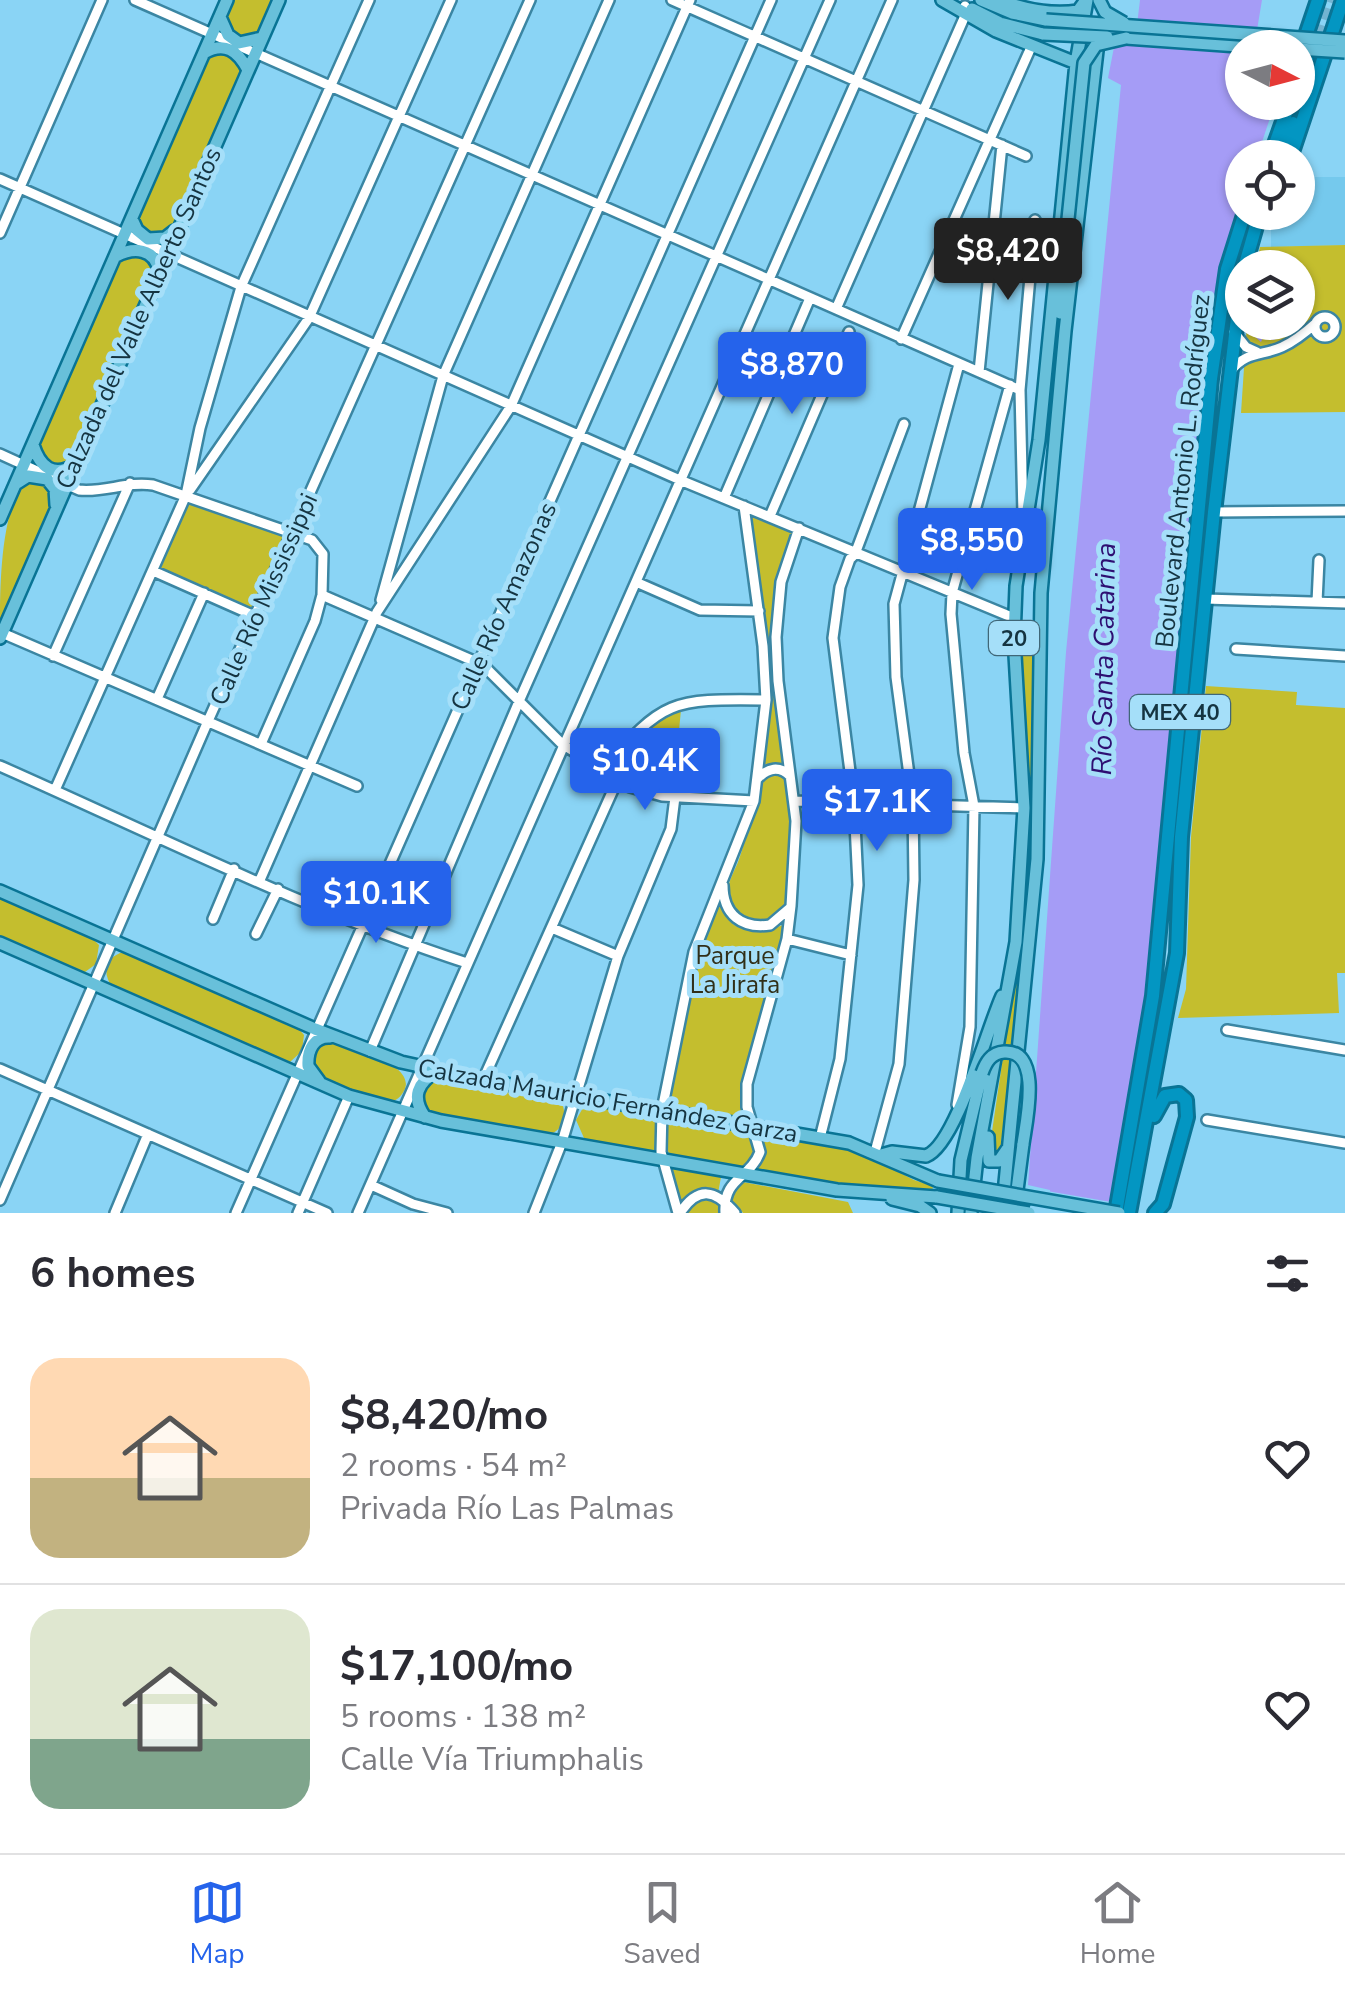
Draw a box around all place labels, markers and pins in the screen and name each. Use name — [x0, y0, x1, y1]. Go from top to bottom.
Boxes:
pin: $8,420 — [927, 218, 1089, 303]
pin: $8,870 — [711, 332, 873, 417]
pin: $8,550 — [891, 508, 1053, 593]
pin: $10.4K — [564, 728, 726, 813]
pin: $17.1K — [796, 769, 958, 854]
pin: $10.1K — [295, 861, 457, 946]

